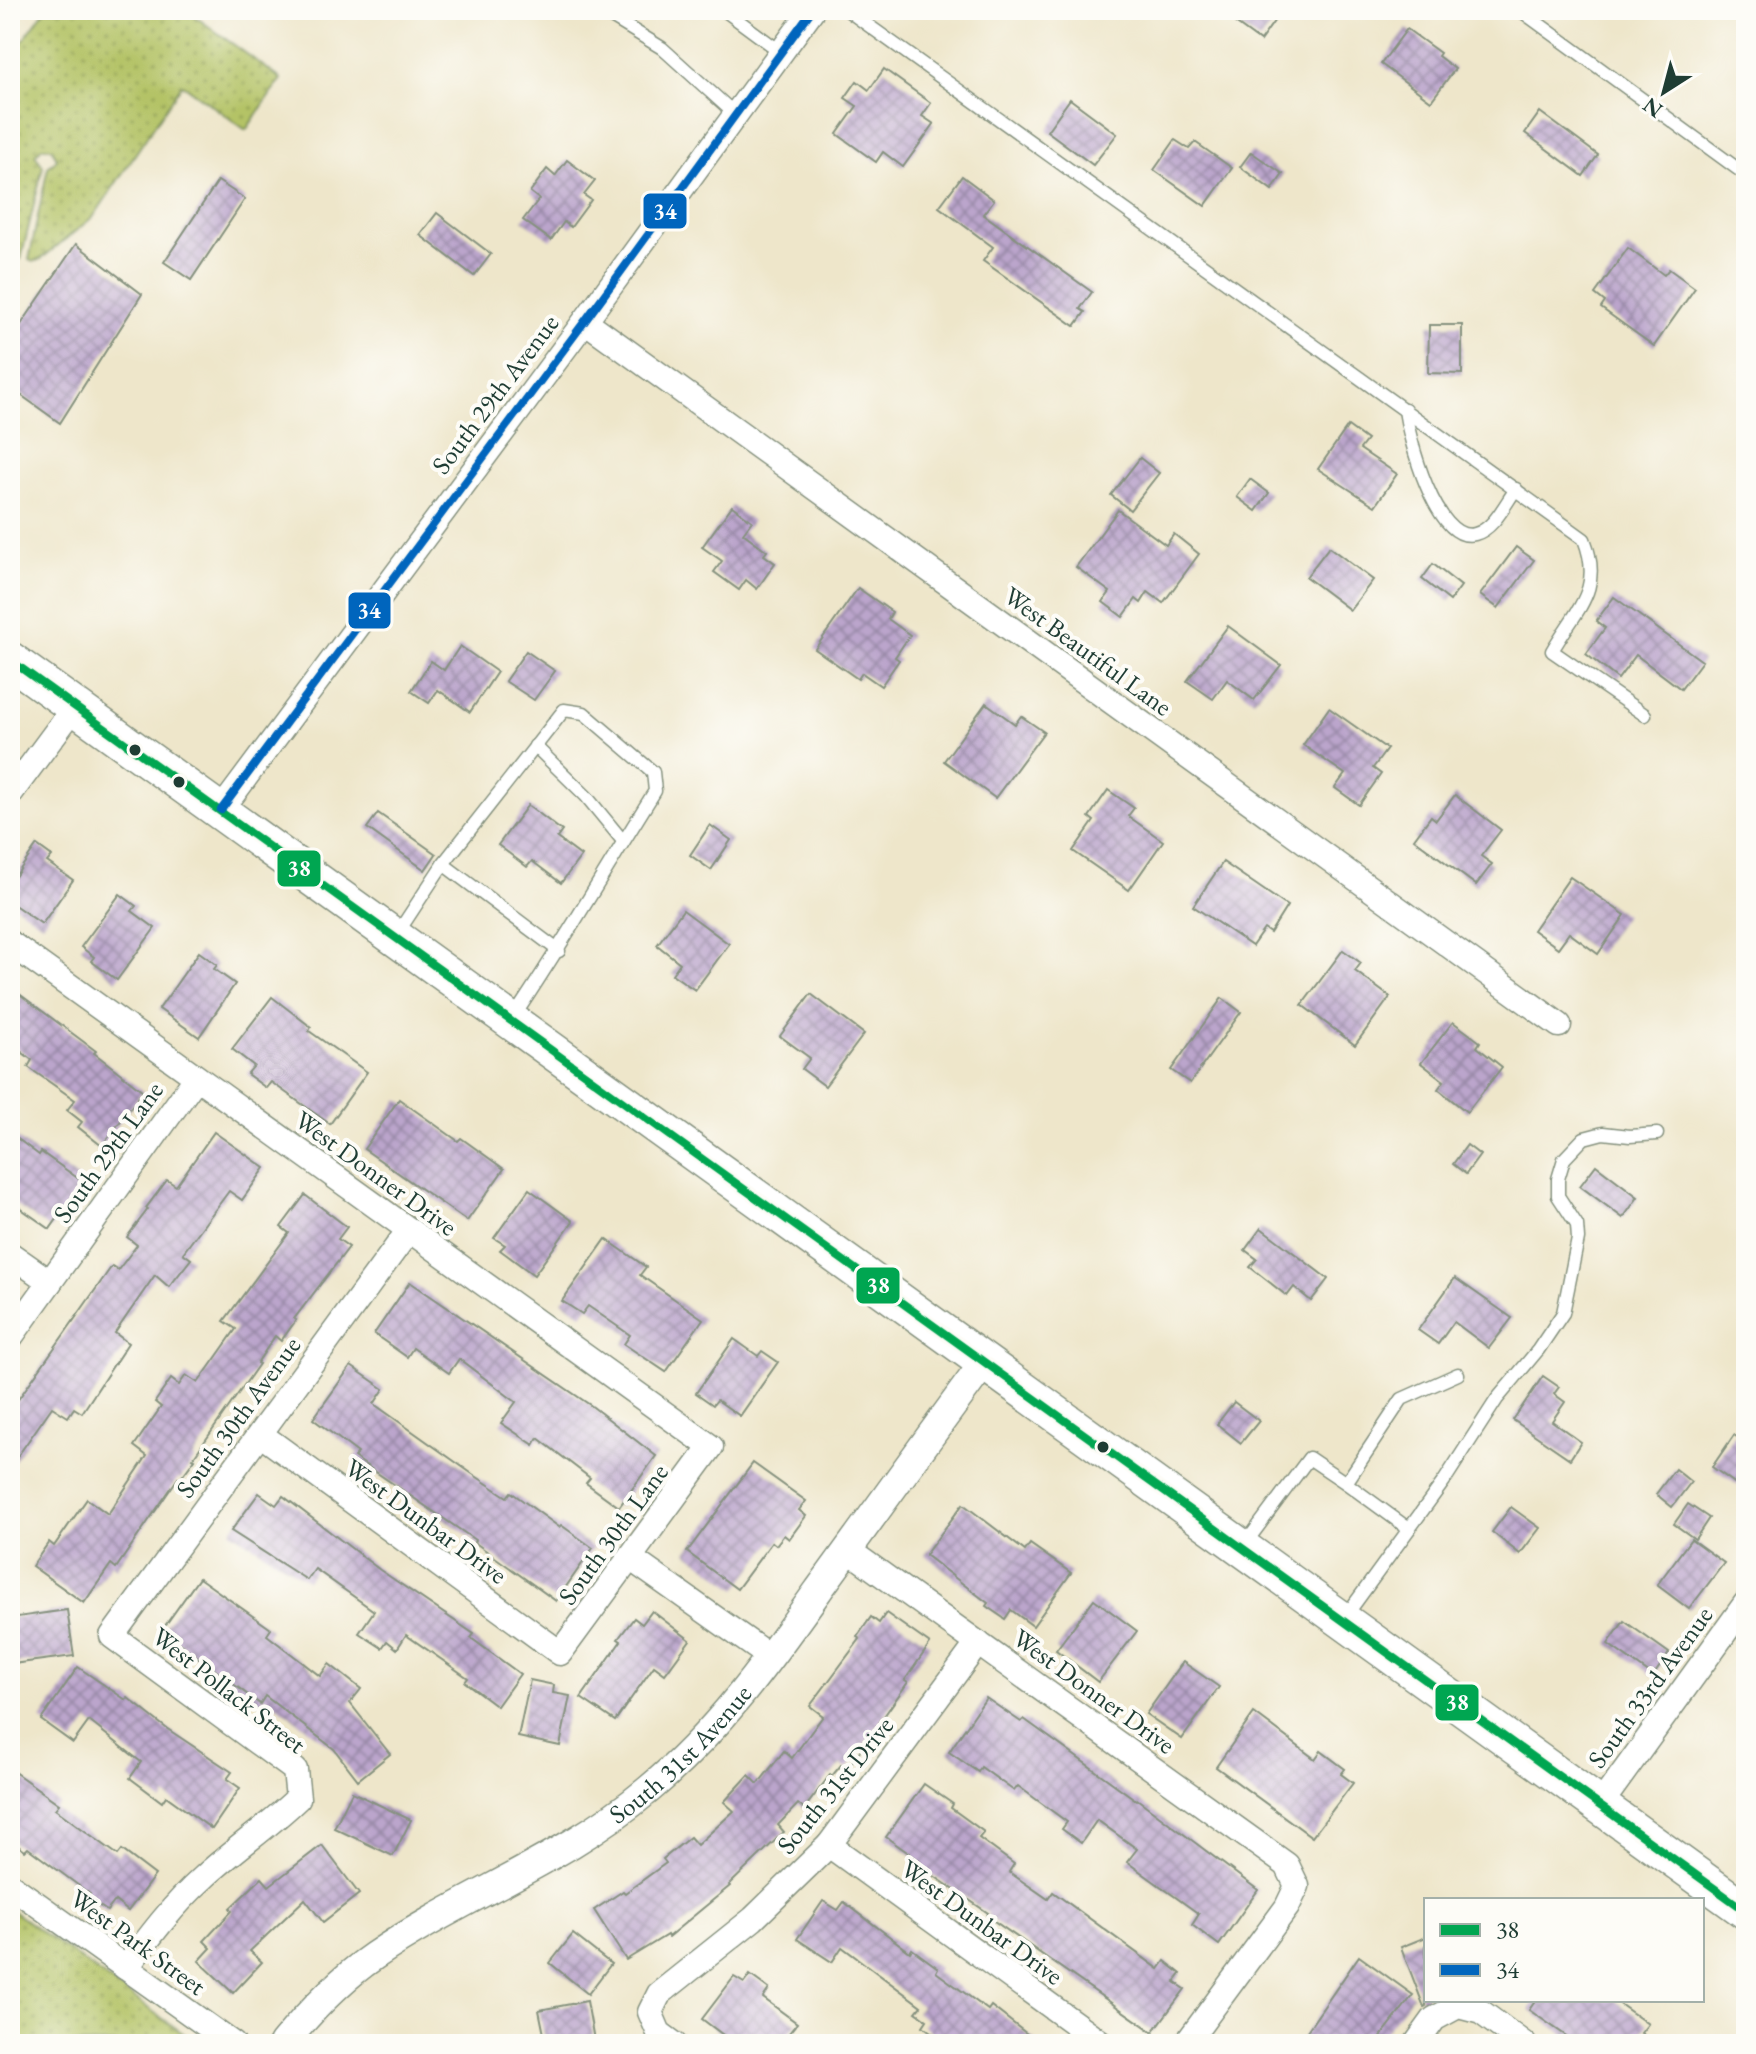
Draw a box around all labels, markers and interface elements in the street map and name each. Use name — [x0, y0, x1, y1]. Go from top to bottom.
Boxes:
north arrow — [1624, 52, 1704, 132]
text: N — [1637, 91, 1668, 125]
line badge: 34 — [642, 192, 688, 230]
text: 34 — [653, 197, 677, 226]
street label: South 29th Avenue — [424, 307, 566, 481]
street label: West Beautiful Lane — [997, 578, 1179, 724]
line badge: 34 — [347, 591, 392, 630]
text: 34 — [357, 596, 381, 625]
unlabelled marker — [127, 742, 143, 758]
unlabelled marker — [171, 774, 187, 790]
line badge: 38 — [276, 849, 322, 888]
text: 38 — [287, 854, 311, 883]
street label: South 29th Lane — [45, 1075, 171, 1229]
street label: West Donner Drive — [288, 1103, 464, 1243]
line badge: 38 — [855, 1266, 901, 1305]
text: 38 — [866, 1271, 890, 1300]
street label: South 30th Avenue — [168, 1329, 308, 1505]
unlabelled marker — [1095, 1439, 1111, 1455]
street label: West Dunbar Drive — [338, 1451, 514, 1591]
street label: South 30th Lane — [550, 1457, 676, 1611]
street label: South 33rd Avenue — [1580, 1599, 1720, 1775]
street label: West Pollack Street — [145, 1619, 313, 1761]
street label: West Donner Drive — [1006, 1621, 1182, 1761]
street label: South 31st Avenue — [602, 1677, 759, 1831]
line badge: 38 — [1434, 1683, 1480, 1722]
text: 38 — [1445, 1688, 1469, 1717]
street label: South 31st Drive — [769, 1709, 901, 1861]
street label: West Dunbar Drive — [894, 1852, 1070, 1992]
street label: West Park Street — [63, 1881, 213, 2003]
legend — [1424, 1898, 1704, 2002]
text: 38 — [1496, 1914, 1519, 1945]
text: 34 — [1496, 1954, 1520, 1985]

